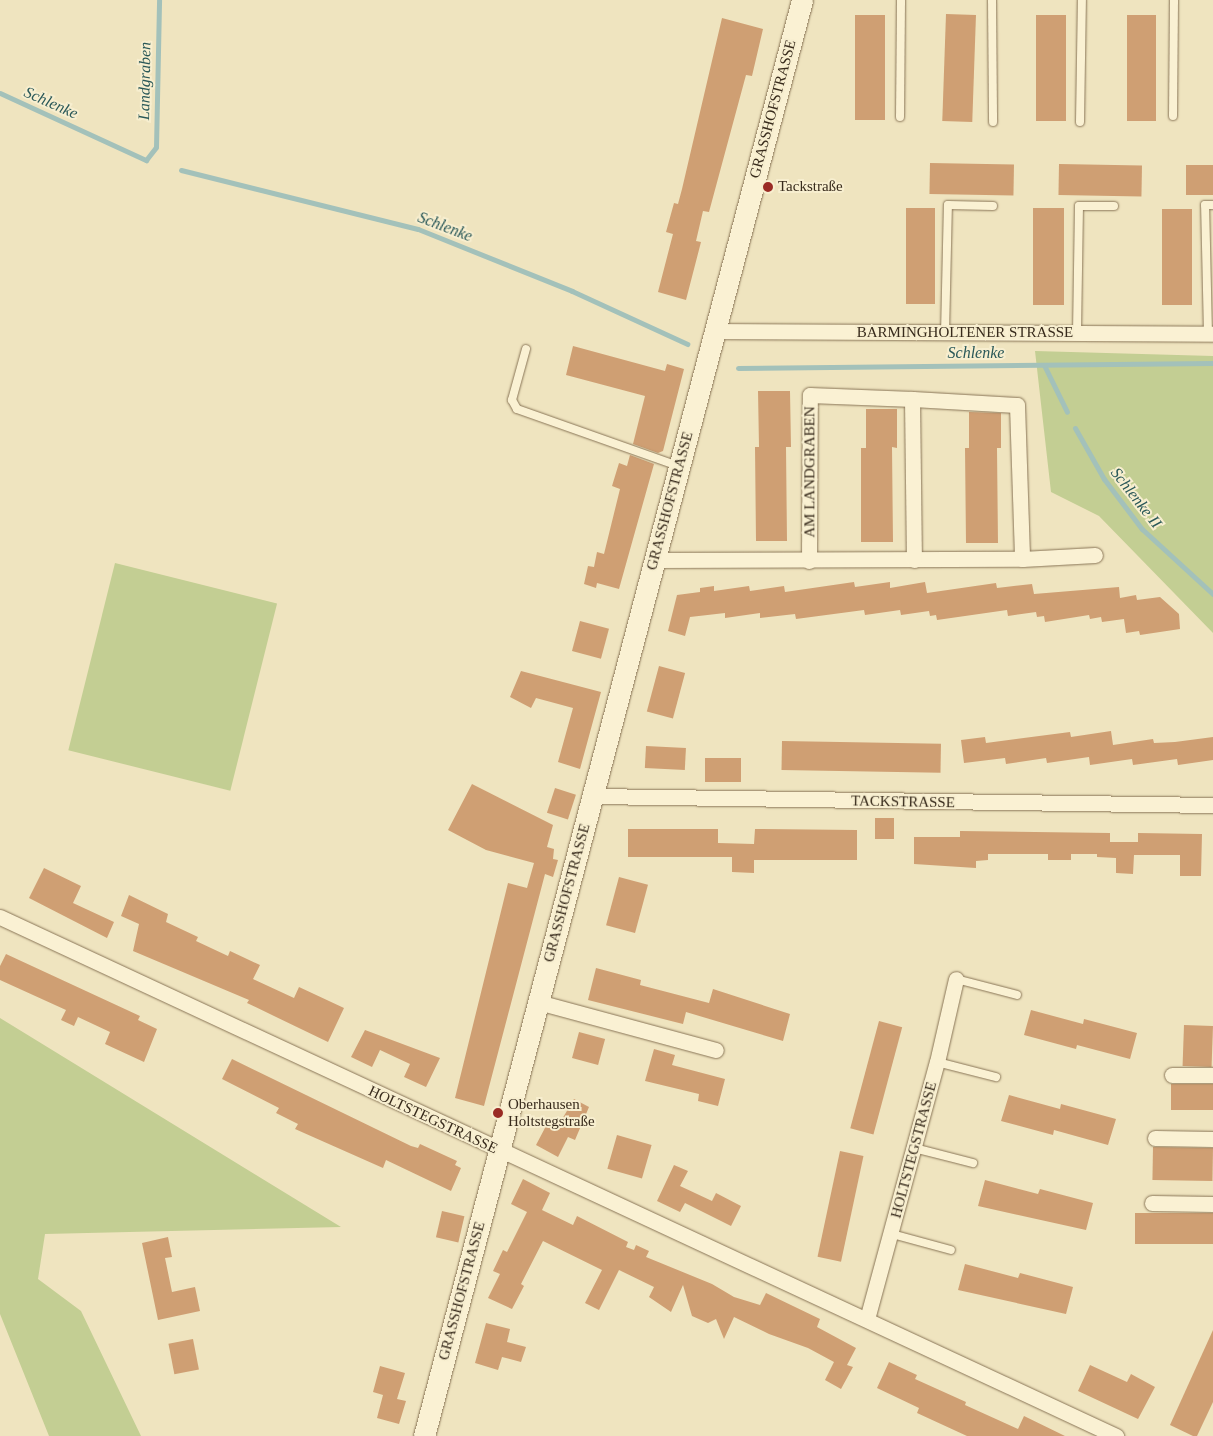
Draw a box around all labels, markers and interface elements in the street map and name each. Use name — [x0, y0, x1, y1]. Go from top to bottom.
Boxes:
street label: GRASSHOFSTRASSE — [746, 38, 800, 180]
water label: Landgraben — [135, 42, 155, 120]
water label: Schlenke — [21, 83, 81, 123]
place label: Tackstraße — [778, 178, 843, 196]
marker: Tackstraße — [762, 181, 774, 193]
water label: Schlenke — [415, 208, 475, 246]
street label: BARMINGHOLTENER STRASSE — [857, 324, 1073, 342]
water label: Schlenke — [948, 343, 1004, 363]
street label: AM LANDGRABEN — [801, 406, 819, 538]
street label: GRASSHOFSTRASSE — [643, 430, 697, 572]
water label: Schlenke II — [1106, 464, 1166, 532]
street label: TACKSTRASSE — [851, 792, 955, 812]
street label: GRASSHOFSTRASSE — [540, 822, 594, 964]
street label: HOLTSTEGSTRASSE — [887, 1080, 941, 1220]
street label: HOLTSTEGSTRASSE — [366, 1082, 500, 1158]
place label: Oberhausen Holtstegstraße — [508, 1095, 595, 1130]
marker: Oberhausen Holtstegstraße — [492, 1107, 504, 1119]
street label: GRASSHOFSTRASSE — [435, 1220, 489, 1362]

